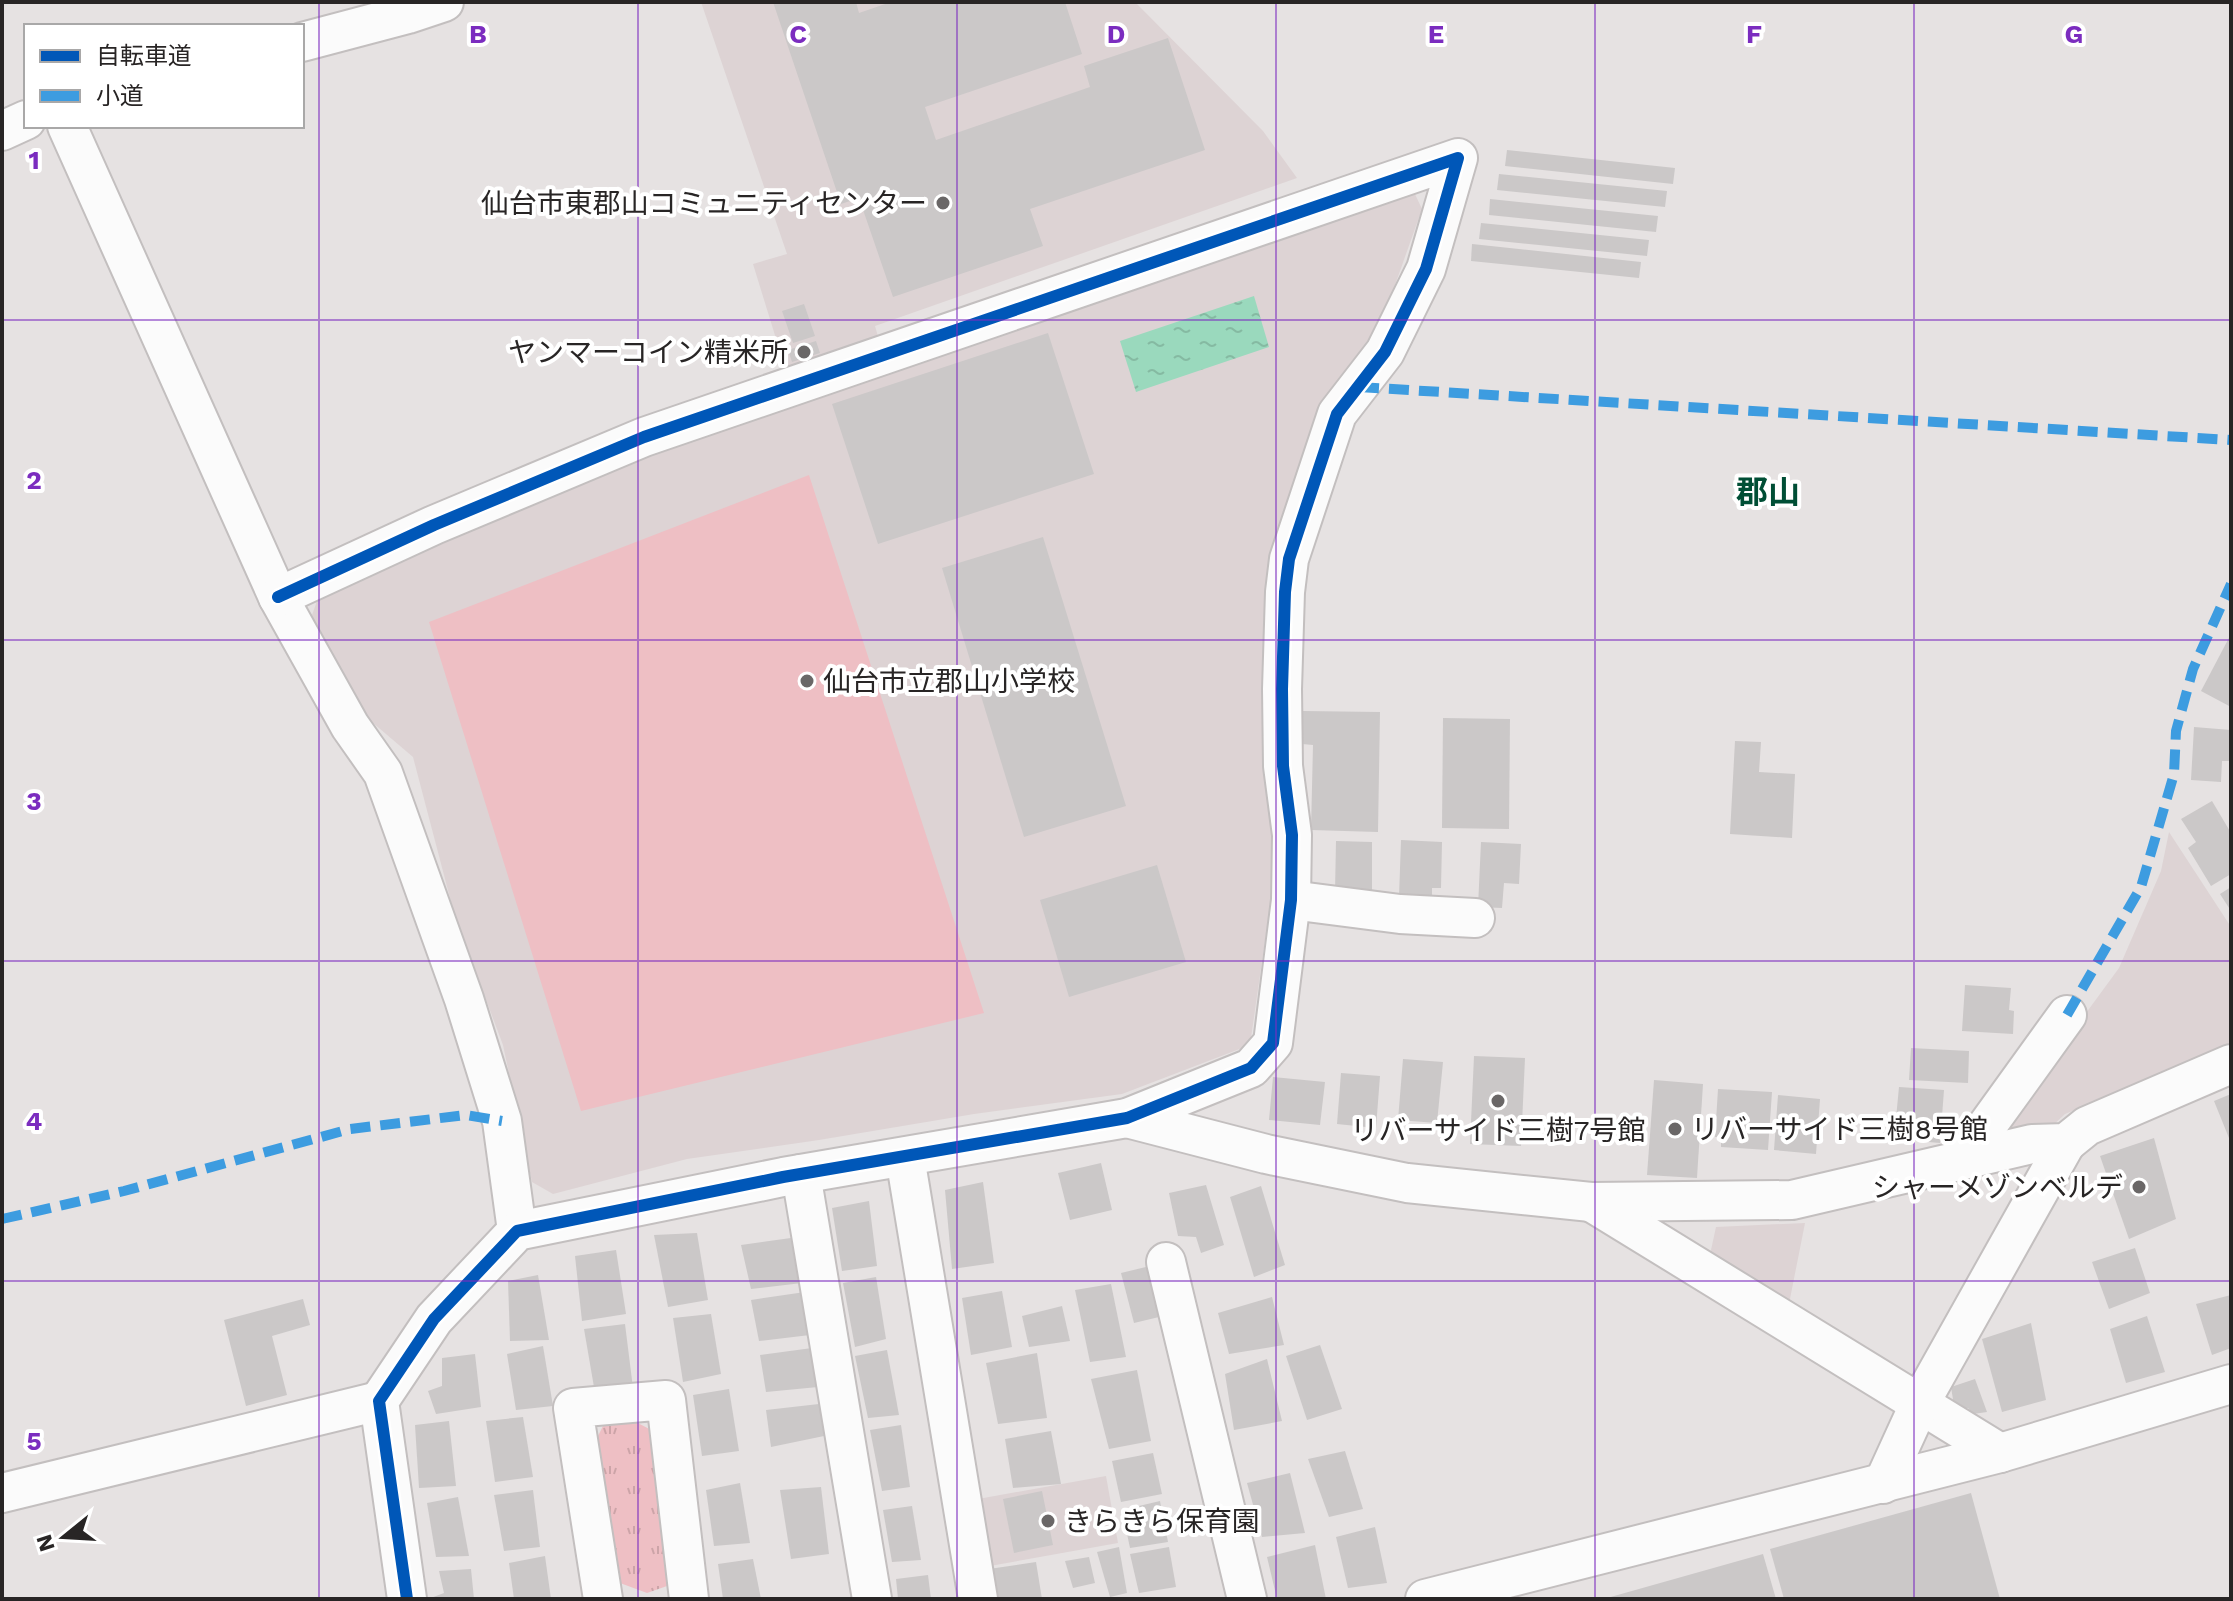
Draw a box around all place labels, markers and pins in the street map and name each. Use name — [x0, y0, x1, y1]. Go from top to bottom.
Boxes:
place label: 仙台市東郡山コミュニティセンター — [481, 187, 927, 220]
marker: 仙台市東郡山コミュニティセンター — [934, 194, 952, 212]
place label: ヤンマーコイン精米所 — [508, 336, 788, 369]
marker: ヤンマーコイン精米所 — [795, 343, 813, 361]
place label: 仙台市立郡山小学校 — [823, 665, 1075, 698]
marker: 仙台市立郡山小学校 — [798, 672, 816, 690]
marker: リバーサイド三樹7号館 — [1489, 1092, 1507, 1110]
place label: リバーサイド三樹8号館 — [1691, 1113, 1988, 1146]
place label: リバーサイド三樹7号館 — [1350, 1114, 1646, 1147]
marker: リバーサイド三樹8号館 — [1666, 1120, 1684, 1138]
place label: シャーメゾンベルデ — [1872, 1171, 2123, 1204]
marker: シャーメゾンベルデ — [2130, 1178, 2148, 1196]
place label: きらきら保育園 — [1064, 1505, 1260, 1538]
marker: きらきら保育園 — [1039, 1512, 1057, 1530]

